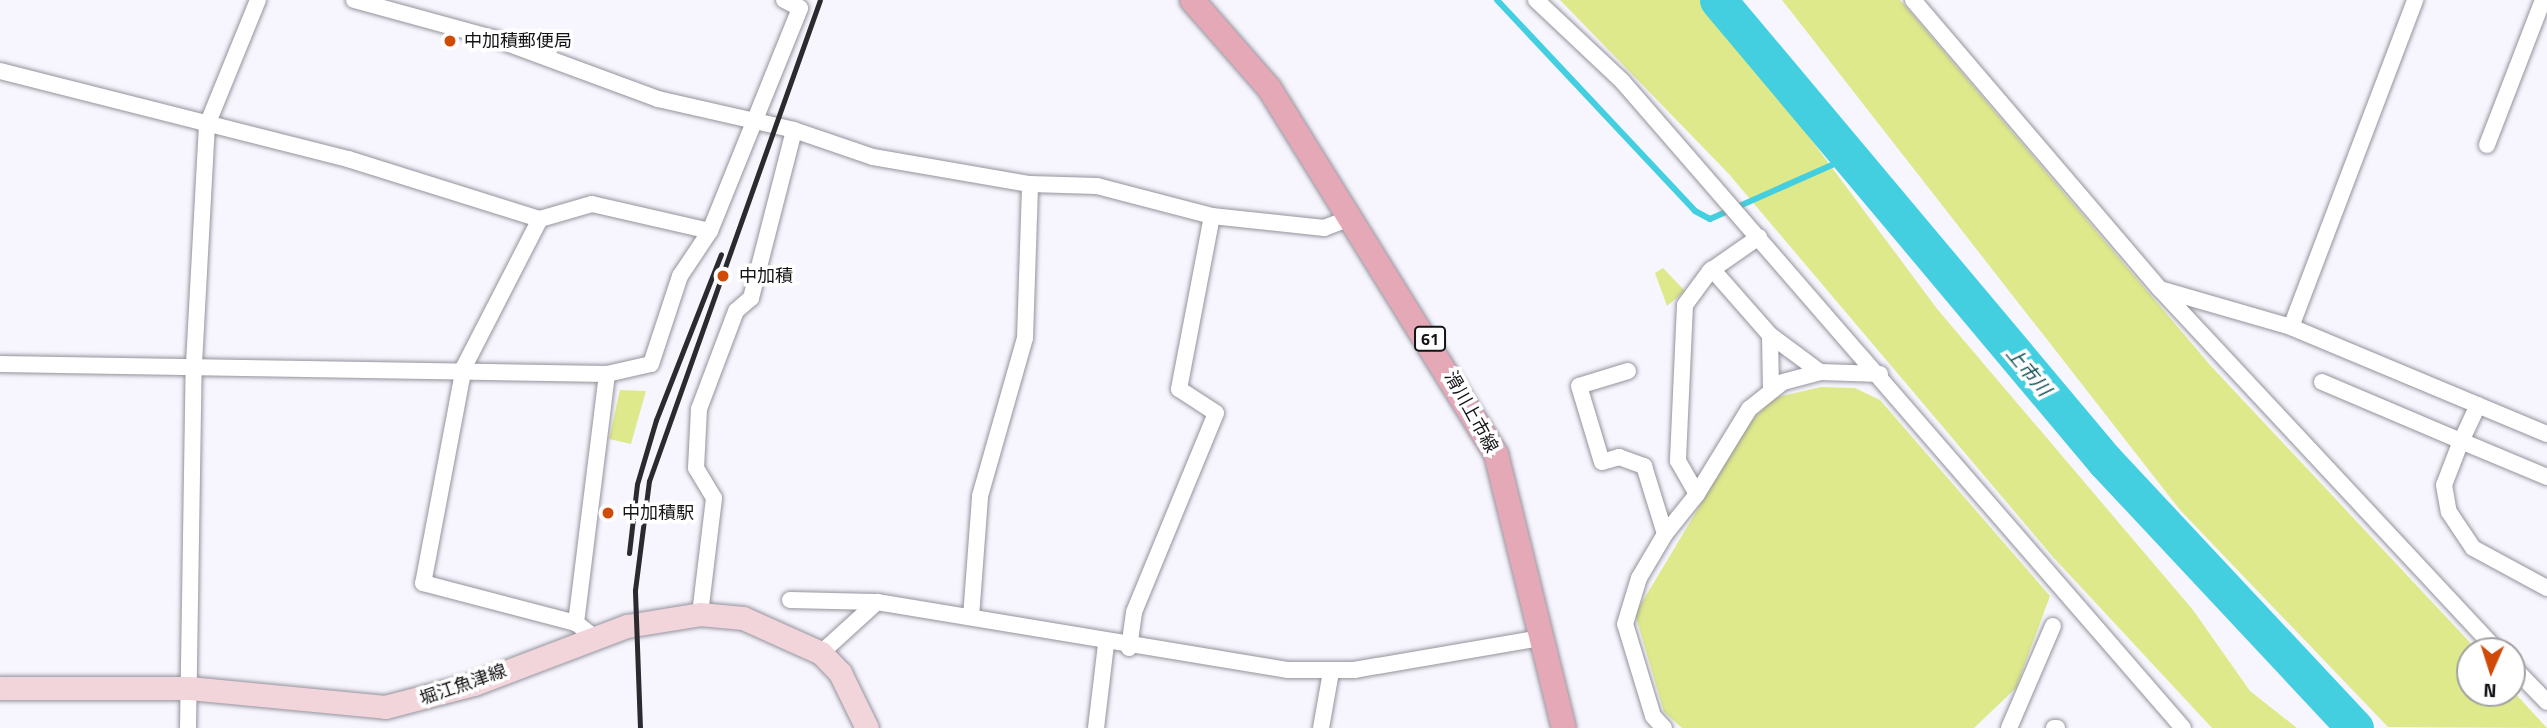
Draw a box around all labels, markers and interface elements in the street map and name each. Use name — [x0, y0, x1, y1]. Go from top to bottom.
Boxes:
place label: 中加積郵便局 — [464, 30, 572, 52]
marker: 中加積郵便局 — [442, 33, 458, 49]
place label: 中加積 — [739, 265, 793, 287]
marker: 中加積 — [713, 266, 733, 286]
road number: 61 — [1412, 326, 1448, 352]
water label: 上市川 — [2002, 342, 2056, 400]
street label: 滑川上市線 — [1440, 367, 1502, 457]
place label: 中加積駅 — [622, 502, 694, 524]
marker: 中加積駅 — [600, 505, 616, 521]
north arrow — [2456, 637, 2526, 707]
street label: 堀江魚津線 — [417, 660, 509, 710]
text: N — [2483, 677, 2497, 706]

